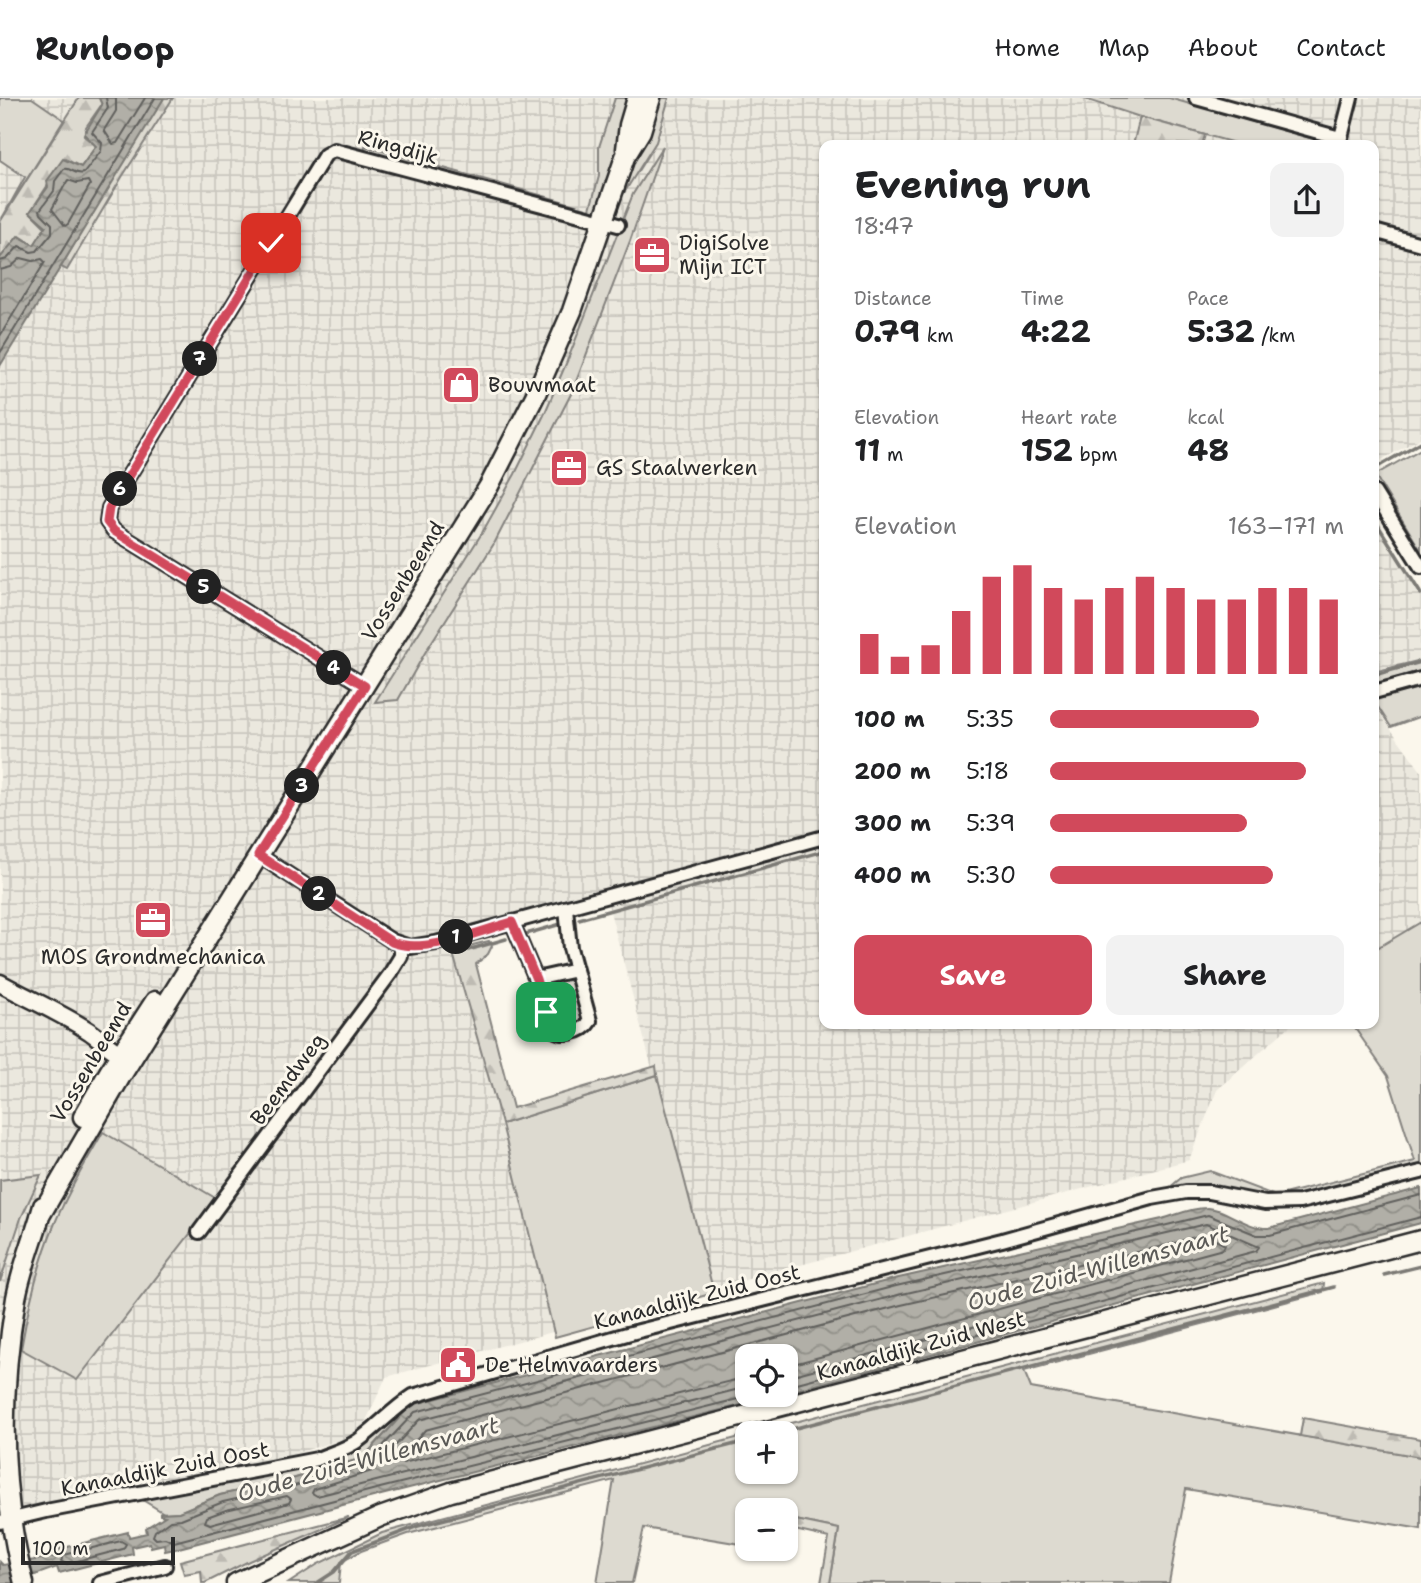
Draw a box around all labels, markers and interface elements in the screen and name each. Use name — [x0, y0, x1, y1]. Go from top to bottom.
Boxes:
text: Runloop — [35, 26, 174, 71]
text: Home — [994, 32, 1060, 64]
text: Map — [1098, 32, 1150, 64]
text: About — [1188, 32, 1258, 64]
text: Contact — [1296, 32, 1386, 64]
street label: Ringdijk — [355, 123, 441, 171]
text: Evening run — [854, 159, 1091, 210]
button: share — [1270, 163, 1344, 237]
text: 18:47 — [854, 211, 914, 241]
pin — [241, 213, 301, 273]
icon: check — [252, 224, 290, 262]
place label: DigiSolve Mijn ICT — [679, 229, 770, 281]
office icon: DigiSolve Mijn ICT — [631, 234, 673, 276]
text: Distance — [854, 286, 932, 311]
text: Time — [1021, 286, 1064, 311]
text: Pace — [1187, 286, 1229, 311]
text: 0.79 — [854, 311, 920, 352]
text: 4:22 — [1021, 311, 1091, 352]
text: 5:32 — [1187, 311, 1255, 352]
text: km — [920, 323, 954, 348]
text: /km — [1255, 323, 1295, 348]
pin: 7 — [182, 342, 218, 376]
text: 7 — [193, 346, 206, 371]
shop icon: Bouwmaat — [440, 364, 482, 406]
place label: Bouwmaat — [488, 371, 596, 399]
text: Elevation — [854, 405, 939, 430]
text: Heart rate — [1021, 405, 1117, 430]
text: kcal — [1187, 405, 1224, 430]
text: 11 — [854, 430, 881, 471]
text: 152 — [1021, 430, 1073, 471]
text: 48 — [1187, 430, 1229, 471]
text: m — [881, 442, 903, 467]
text: bpm — [1073, 442, 1118, 467]
office icon: GS Staalwerken — [548, 447, 590, 489]
place label: GS Staalwerken — [596, 454, 757, 482]
pin: 6 — [102, 472, 138, 506]
text: 6 — [113, 476, 126, 501]
text: Elevation — [854, 511, 957, 541]
text: 163–171 m — [1228, 511, 1344, 541]
street label: Vossenbeemd — [355, 516, 451, 646]
pin: 5 — [186, 570, 222, 604]
text: 5 — [198, 574, 209, 599]
pin: 4 — [316, 650, 352, 686]
text: 4 — [327, 655, 340, 680]
text: 100 m — [854, 704, 925, 734]
text: 5:35 — [966, 704, 1014, 734]
text: 200 m — [854, 756, 931, 786]
text: 5:18 — [966, 756, 1009, 786]
pin: 3 — [284, 768, 320, 804]
text: 3 — [295, 773, 308, 798]
text: 300 m — [854, 808, 931, 838]
text: 5:39 — [966, 808, 1015, 838]
text: 400 m — [854, 860, 931, 890]
text: 5:30 — [966, 860, 1016, 890]
pin: 2 — [302, 876, 336, 912]
text: 2 — [312, 881, 325, 906]
office icon: MOS Grondmechanica — [132, 899, 174, 941]
pin: 1 — [438, 920, 474, 954]
text: 1 — [451, 924, 460, 949]
button: Save — [854, 935, 1092, 1015]
button: Share — [1106, 935, 1344, 1015]
place label: MOS Grondmechanica — [41, 943, 265, 971]
pin — [516, 982, 576, 1042]
icon: arrive — [527, 993, 565, 1031]
street label: Vossenbeemd — [44, 996, 138, 1128]
street label: Beemdweg — [244, 1027, 332, 1131]
water label: Oude Zuid-Willemsvaart — [964, 1219, 1232, 1317]
street label: Kanaaldijk Zuid Oost — [591, 1258, 803, 1336]
street label: Kanaaldijk Zuid West — [814, 1305, 1028, 1387]
public building icon: De Helmvaarders — [437, 1344, 479, 1386]
map controls — [735, 1344, 798, 1561]
button: locate — [735, 1344, 798, 1407]
place label: De Helmvaarders — [485, 1351, 658, 1379]
water label: Oude Zuid-Willemsvaart — [234, 1410, 502, 1508]
button: + — [735, 1421, 798, 1484]
street label: Kanaaldijk Zuid Oost — [59, 1435, 271, 1503]
button: − — [735, 1498, 798, 1561]
scale bar — [21, 1534, 175, 1566]
text: 100 m — [32, 1536, 89, 1561]

